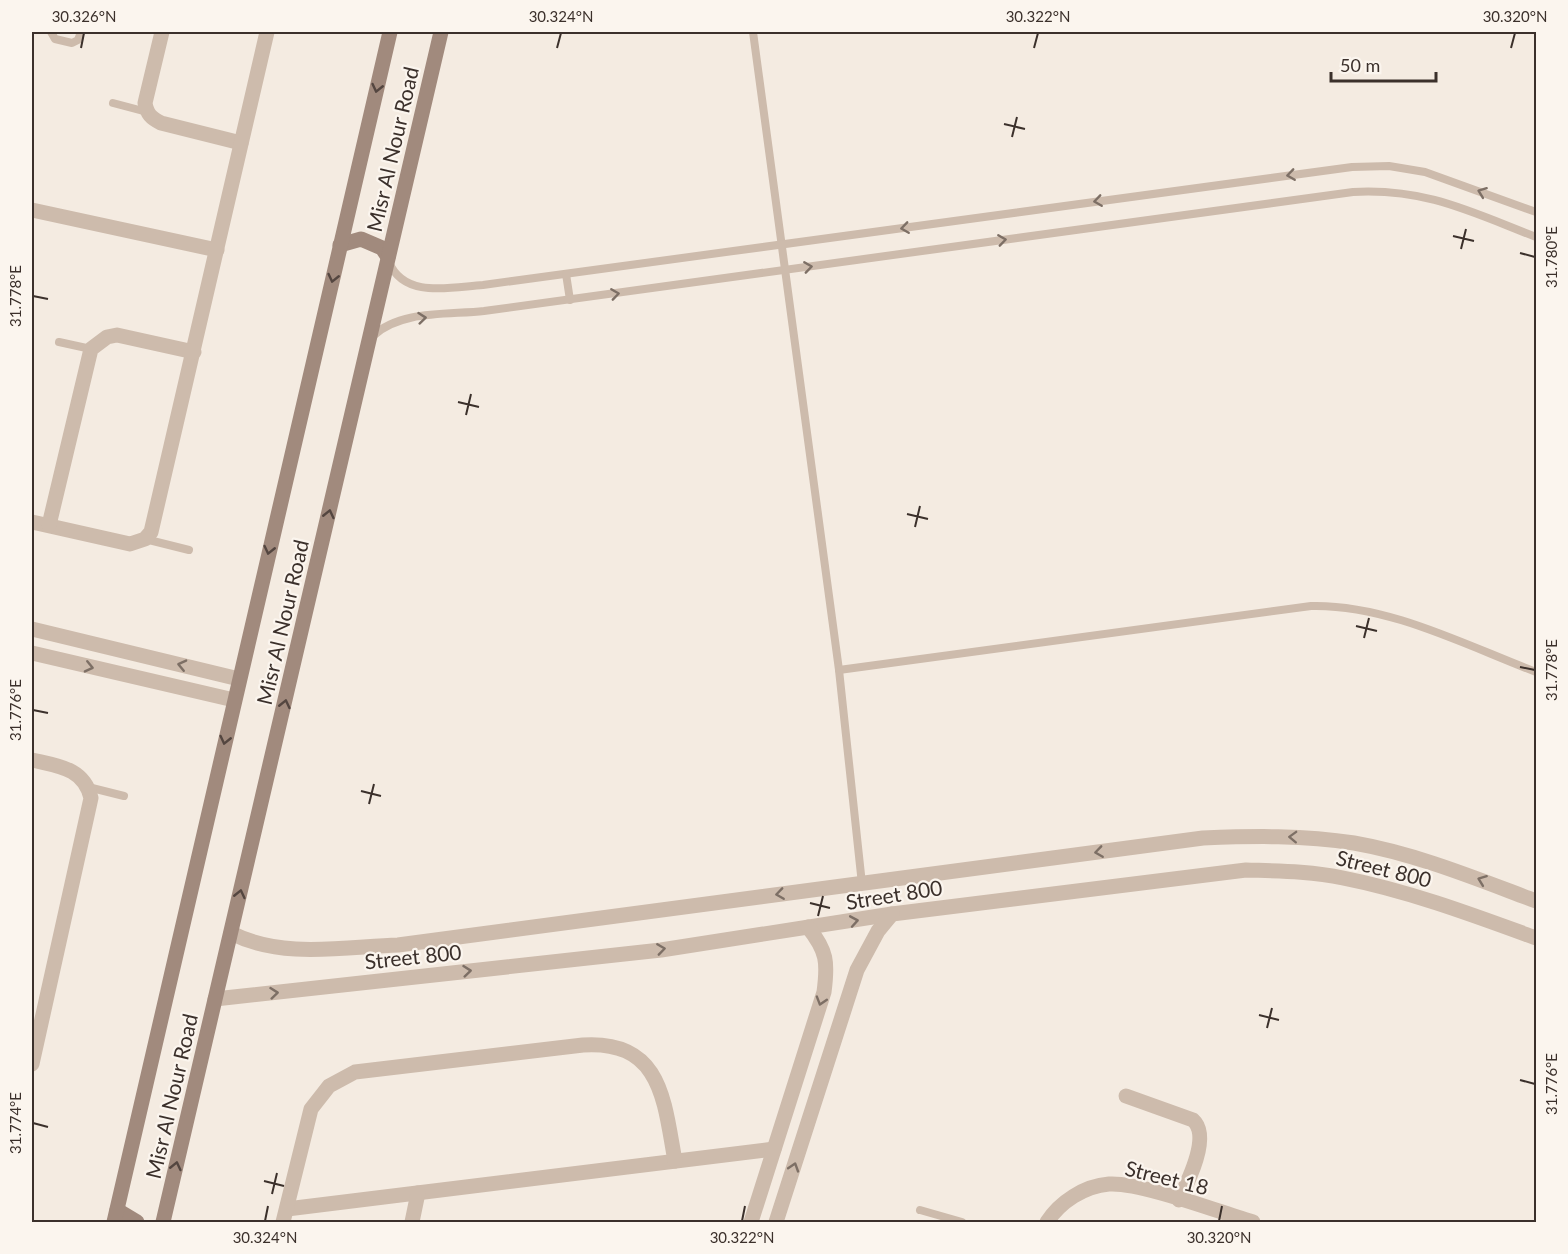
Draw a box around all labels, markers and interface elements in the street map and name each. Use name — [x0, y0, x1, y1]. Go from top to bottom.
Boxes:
text: 30.326°N — [52, 7, 116, 25]
text: 30.324°N — [529, 7, 593, 25]
text: 30.322°N — [1006, 7, 1070, 25]
text: 30.320°N — [1483, 7, 1547, 25]
scale bar — [1331, 45, 1436, 83]
text: 50 m — [1340, 54, 1380, 76]
street label: Misr Al Nour Road — [361, 64, 423, 234]
one-way arrow — [371, 83, 384, 93]
one-way arrow — [1286, 168, 1296, 181]
one-way arrow — [1477, 186, 1488, 199]
one-way arrow — [1093, 195, 1102, 207]
one-way arrow — [900, 221, 909, 233]
text: 31.780°E — [1542, 226, 1560, 288]
one-way arrow — [997, 235, 1006, 247]
one-way arrow — [804, 261, 813, 274]
text: 31.778°E — [6, 265, 24, 327]
one-way arrow — [327, 273, 340, 283]
one-way arrow — [611, 288, 620, 300]
one-way arrow — [417, 312, 426, 325]
one-way arrow — [321, 509, 334, 519]
street label: Misr Al Nour Road — [251, 537, 313, 707]
one-way arrow — [263, 545, 276, 555]
text: 31.778°E — [1542, 639, 1560, 701]
one-way arrow — [83, 659, 93, 672]
one-way arrow — [177, 660, 187, 673]
text: 31.776°E — [6, 679, 24, 741]
one-way arrow — [277, 699, 290, 709]
one-way arrow — [219, 735, 232, 745]
one-way arrow — [1288, 831, 1297, 843]
street label: Street 800 — [1334, 844, 1434, 892]
one-way arrow — [1094, 846, 1103, 858]
street label: Street 800 — [844, 874, 944, 914]
one-way arrow — [1477, 875, 1488, 888]
one-way arrow — [776, 888, 785, 900]
one-way arrow — [233, 889, 246, 899]
one-way arrow — [849, 915, 859, 928]
street label: Street 800 — [363, 938, 463, 974]
one-way arrow — [657, 944, 666, 956]
one-way arrow — [463, 965, 472, 978]
one-way arrow — [269, 987, 278, 1000]
one-way arrow — [816, 995, 828, 1006]
street label: Misr Al Nour Road — [140, 1011, 202, 1181]
text: 31.776°E — [1542, 1053, 1560, 1115]
text: 31.774°E — [6, 1092, 24, 1154]
street label: Street 18 — [1123, 1155, 1211, 1199]
one-way arrow — [169, 1161, 182, 1171]
one-way arrow — [786, 1162, 799, 1173]
text: 30.324°N — [233, 1228, 297, 1246]
text: 30.322°N — [710, 1228, 774, 1246]
text: 30.320°N — [1187, 1228, 1251, 1246]

